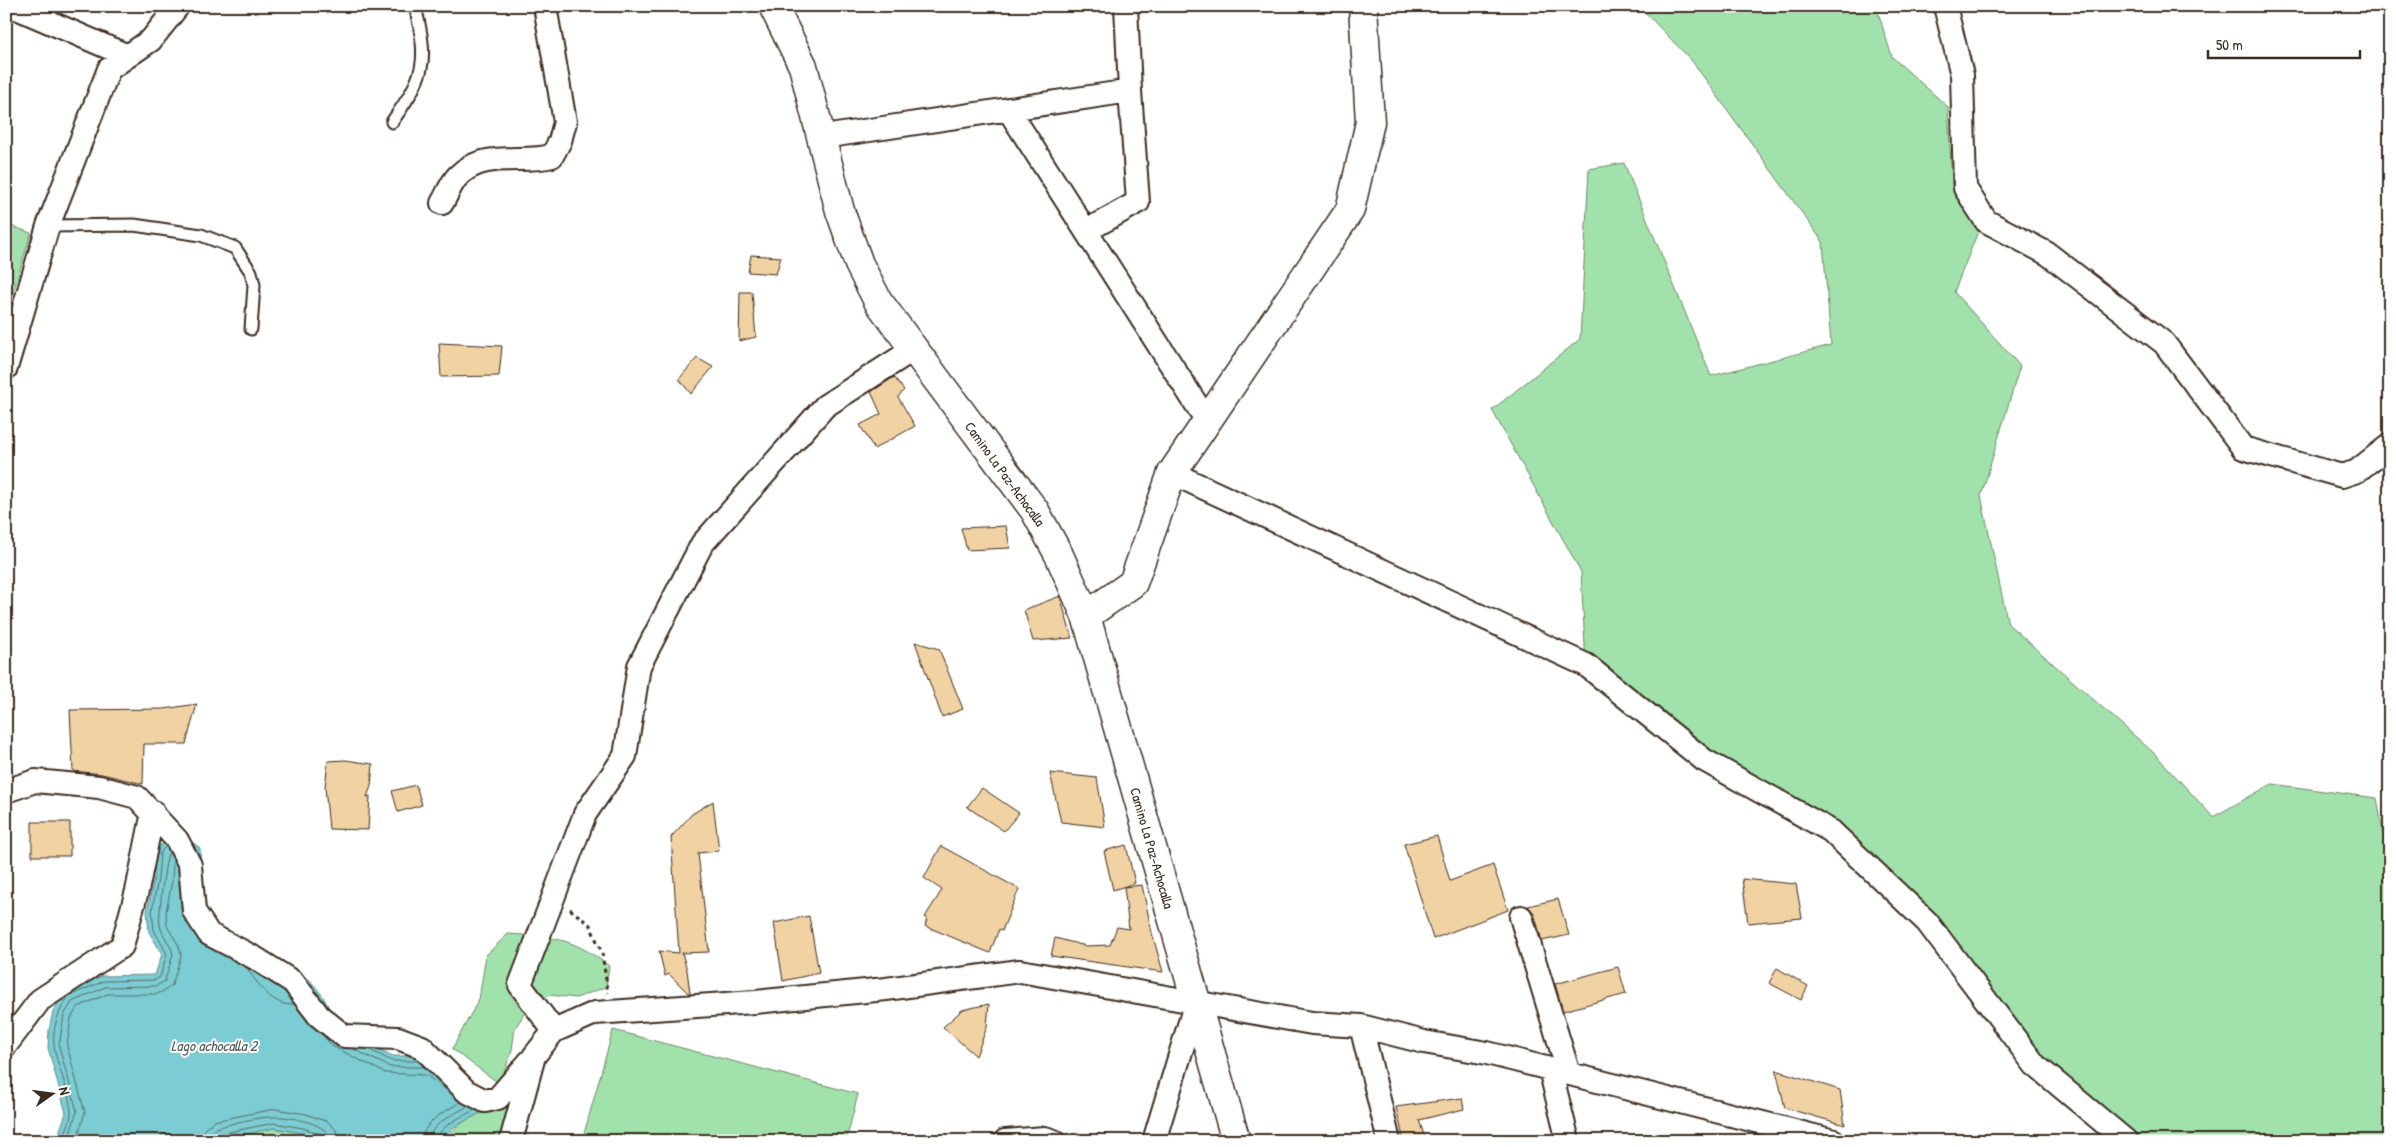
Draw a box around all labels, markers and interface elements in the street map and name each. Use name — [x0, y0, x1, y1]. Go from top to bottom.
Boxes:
scale bar — [2208, 28, 2361, 60]
text: 50 m — [2216, 34, 2243, 55]
street label: Camino La Paz-Achocalla — [961, 418, 1050, 530]
street label: Camino La Paz-Achocalla — [1126, 785, 1179, 911]
water label: Lago achocalla 2 — [171, 1035, 259, 1056]
north arrow — [28, 1070, 78, 1120]
text: N — [55, 1085, 75, 1097]

